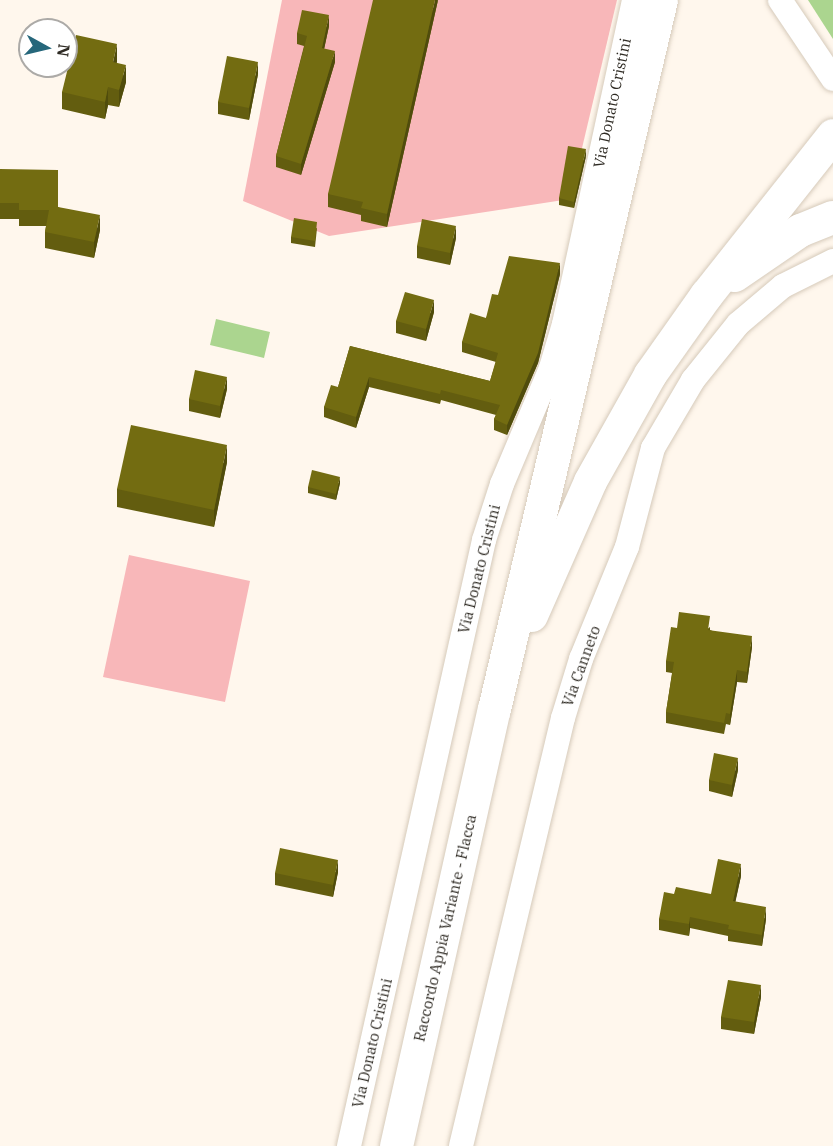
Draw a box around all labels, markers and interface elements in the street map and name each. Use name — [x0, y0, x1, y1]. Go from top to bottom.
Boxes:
north arrow — [18, 18, 78, 78]
street label: Via Donato Cristini — [589, 36, 635, 170]
text: N — [53, 43, 75, 58]
street label: Via Donato Cristini — [454, 503, 504, 635]
street label: Via Canneto — [558, 623, 604, 709]
street label: Raccordo Appia Variante - Flacca — [410, 813, 480, 1043]
street label: Via Donato Cristini — [348, 976, 396, 1110]

